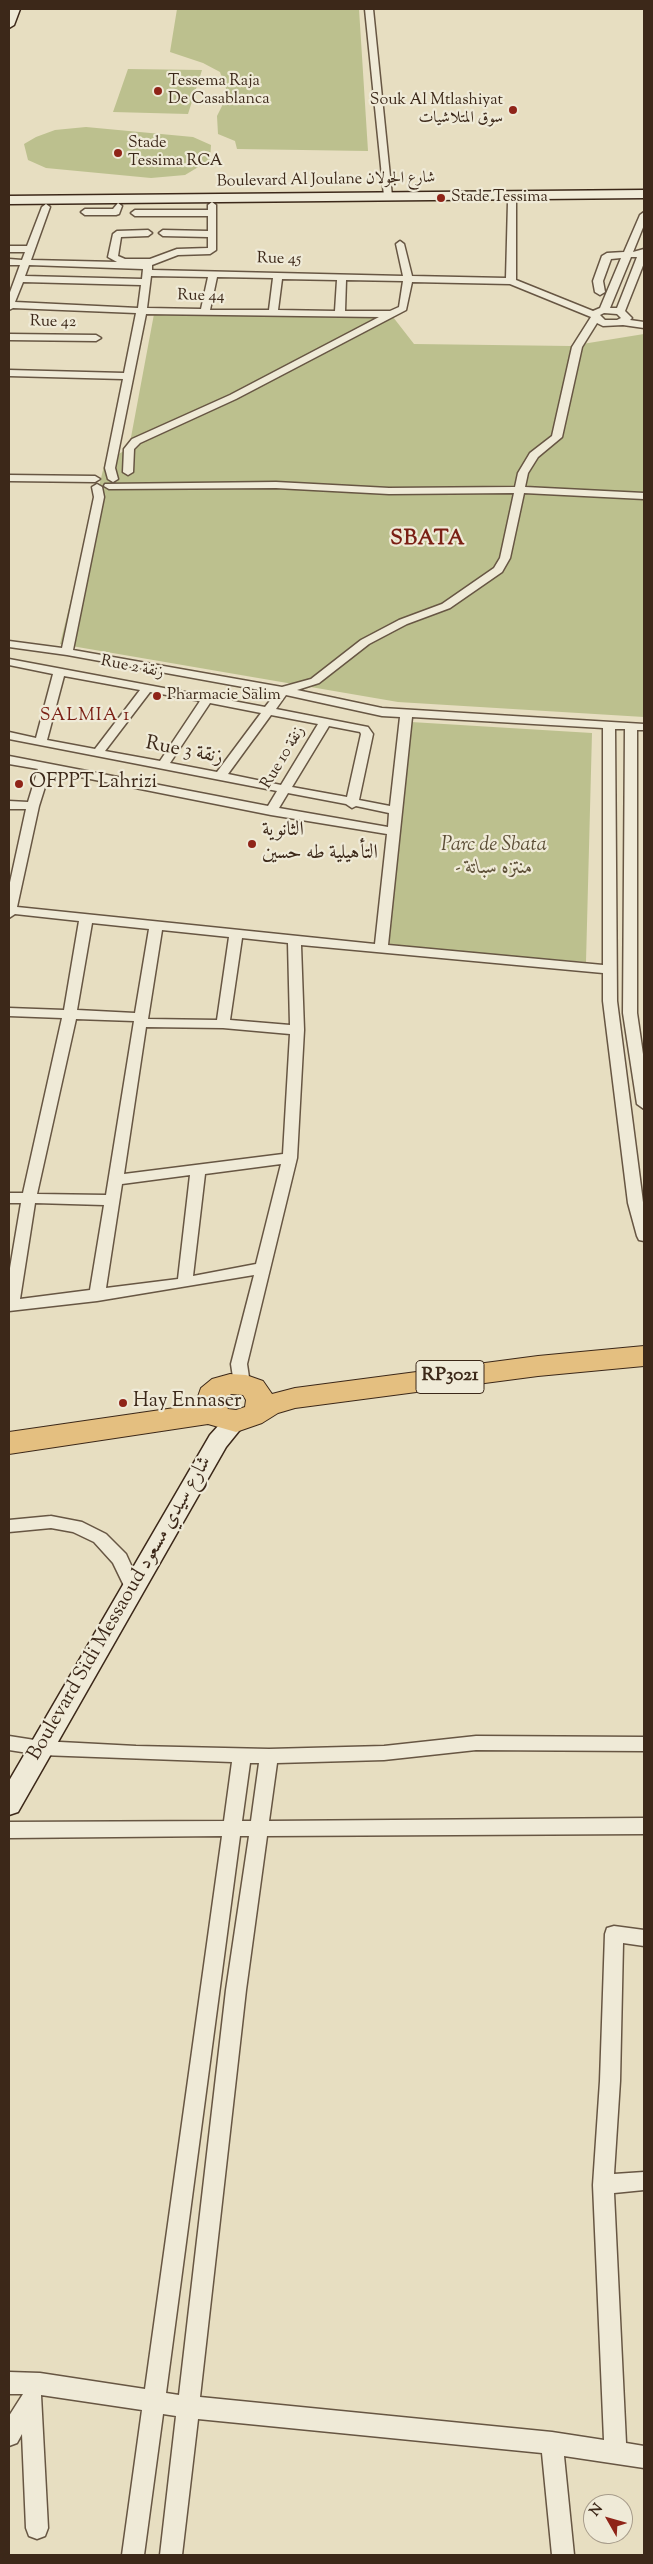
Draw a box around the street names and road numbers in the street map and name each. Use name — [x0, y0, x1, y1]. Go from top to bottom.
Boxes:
street label: Boulevard Al Joulane شارع الجولان — [216, 169, 436, 193]
street label: Rue 45 — [257, 250, 301, 270]
street label: Rue 44 — [177, 287, 225, 307]
street label: Rue 42 — [30, 313, 76, 333]
street label: Rue 2 زنقة — [99, 653, 165, 683]
street label: Rue 10 زنقة — [258, 723, 310, 793]
street label: Rue 3 زنقة — [143, 733, 225, 771]
road number: RP3021 — [416, 1360, 484, 1394]
street label: Boulevard Sidi Messaoud شارع سيدي مسعود — [24, 1453, 218, 1765]

